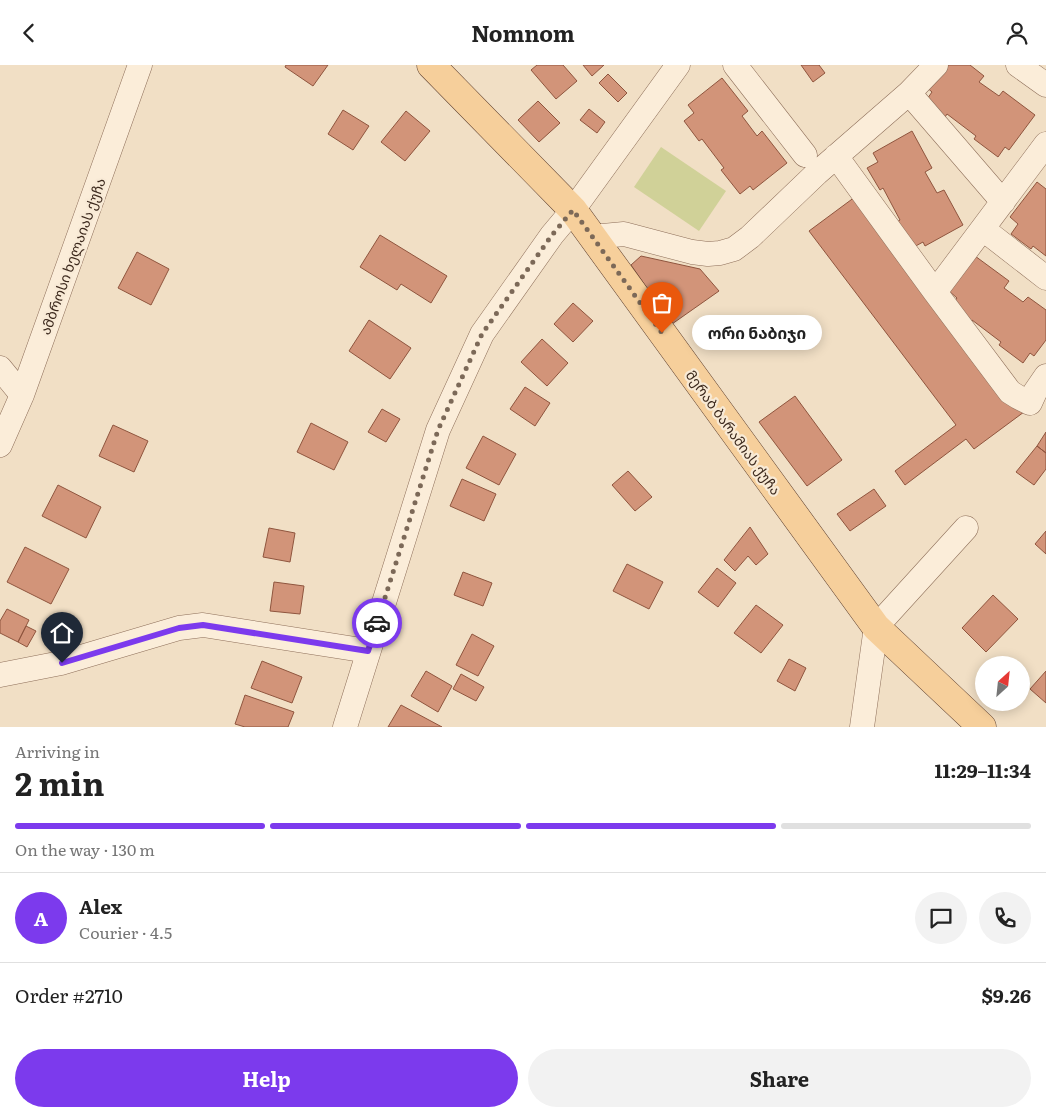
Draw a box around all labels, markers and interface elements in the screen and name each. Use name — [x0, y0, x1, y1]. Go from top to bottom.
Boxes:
text: Nomnom — [471, 16, 575, 49]
icon: back — [15, 19, 43, 47]
icon: person — [1003, 19, 1031, 47]
street label: ამბროსი ხელაიას ქუჩა — [34, 175, 110, 337]
pin — [641, 282, 683, 333]
icon: bag — [648, 289, 676, 317]
callout: ორი ნაბიჯი — [692, 315, 822, 351]
text: ორი ნაბიჯი — [708, 320, 806, 344]
street label: მერაბ ბარამიას ქუჩა — [682, 365, 786, 499]
courier — [352, 598, 402, 648]
icon: car — [363, 609, 391, 637]
pin — [41, 612, 83, 663]
icon: home — [48, 619, 76, 647]
north arrow — [975, 656, 1030, 711]
map controls — [975, 656, 1030, 711]
text: Arriving in — [15, 739, 100, 763]
text: 11:29–11:34 — [935, 756, 1031, 784]
text: 2 min — [15, 758, 104, 806]
text: On the way · 130 m — [15, 837, 155, 861]
text: Alex — [79, 892, 122, 920]
button: chat — [915, 892, 967, 944]
button: phone — [979, 892, 1031, 944]
text: A — [34, 904, 48, 932]
text: Courier · 4.5 — [79, 920, 172, 944]
text: Order #2710 — [15, 981, 123, 1009]
text: $9.26 — [981, 981, 1031, 1009]
button: Help — [15, 1049, 518, 1107]
button: Share — [528, 1049, 1031, 1107]

